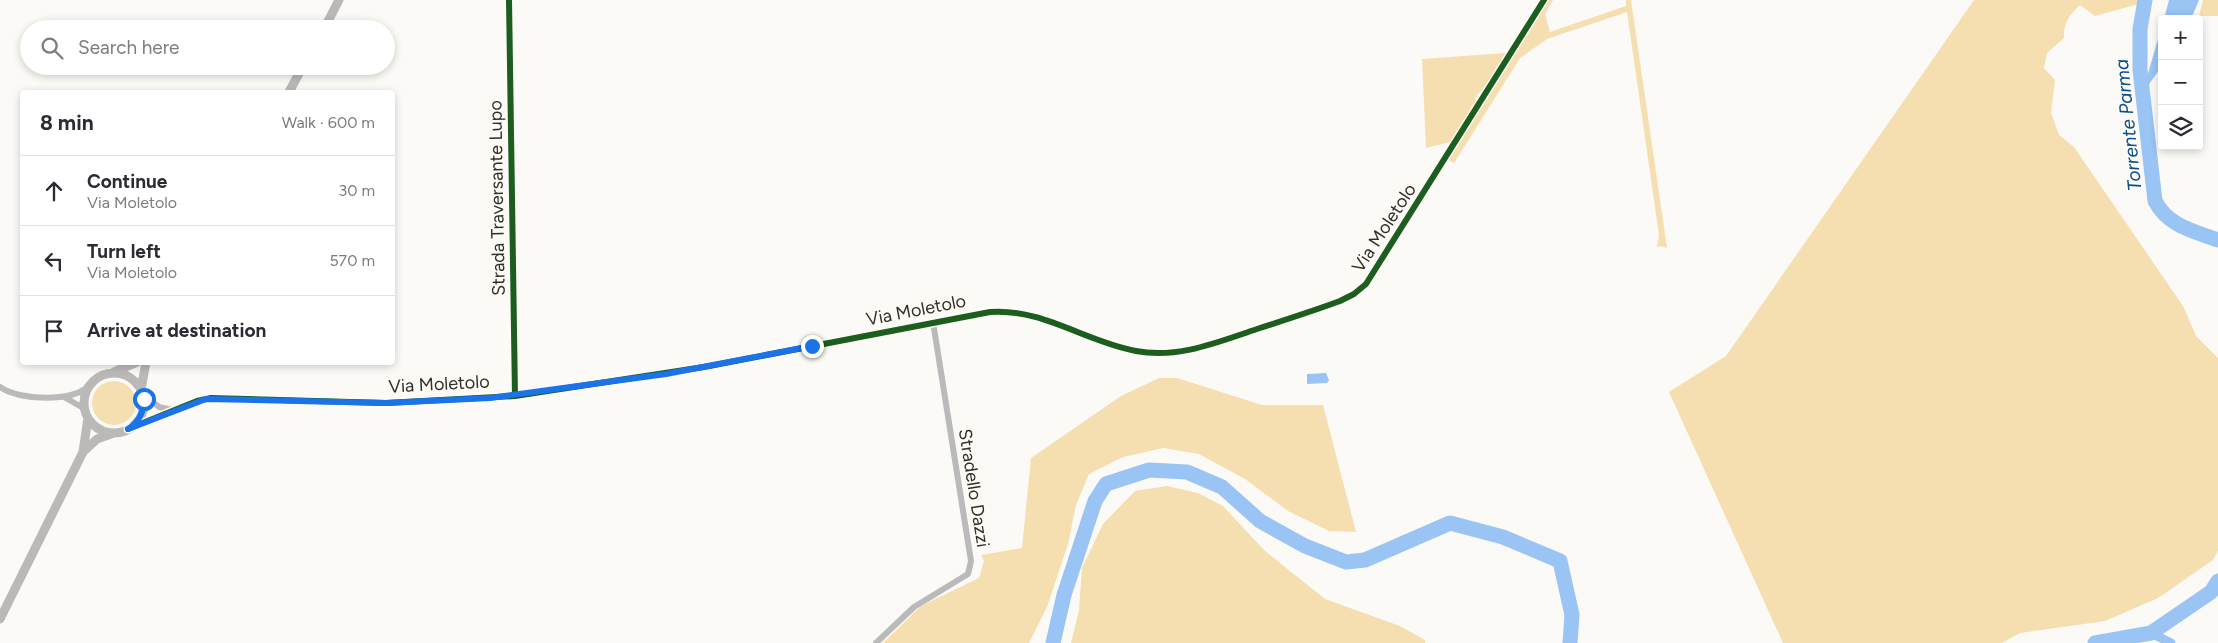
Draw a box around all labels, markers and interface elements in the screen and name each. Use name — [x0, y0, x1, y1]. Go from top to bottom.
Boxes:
map controls — [2158, 15, 2203, 150]
button: + — [2158, 15, 2203, 60]
search box — [20, 20, 395, 75]
icon: search — [38, 34, 66, 62]
text: Search here — [78, 36, 180, 59]
water label: Torrente Parma — [2110, 58, 2146, 192]
button: − — [2158, 60, 2203, 105]
street label: Strada Traversante Lupo — [484, 100, 510, 296]
button: layers — [2158, 105, 2203, 150]
text: 8 min — [40, 110, 94, 135]
text: Walk · 600 m — [282, 113, 375, 132]
text: Continue — [87, 170, 167, 193]
icon: ahead — [40, 177, 68, 205]
street label: Via Moletolo — [1347, 180, 1421, 276]
text: 30 m — [338, 181, 375, 200]
text: Via Moletolo — [87, 193, 177, 212]
text: Turn left — [87, 240, 161, 263]
icon: left — [40, 247, 68, 275]
text: 570 m — [329, 251, 375, 270]
text: Via Moletolo — [87, 263, 177, 282]
street label: Via Moletolo — [864, 290, 968, 330]
icon: arrive — [40, 317, 68, 345]
text: Arrive at destination — [87, 319, 266, 342]
route end — [801, 335, 824, 358]
street label: Via Moletolo — [388, 370, 490, 398]
route start — [133, 388, 156, 411]
street label: Stradello Dazzi — [954, 427, 994, 549]

